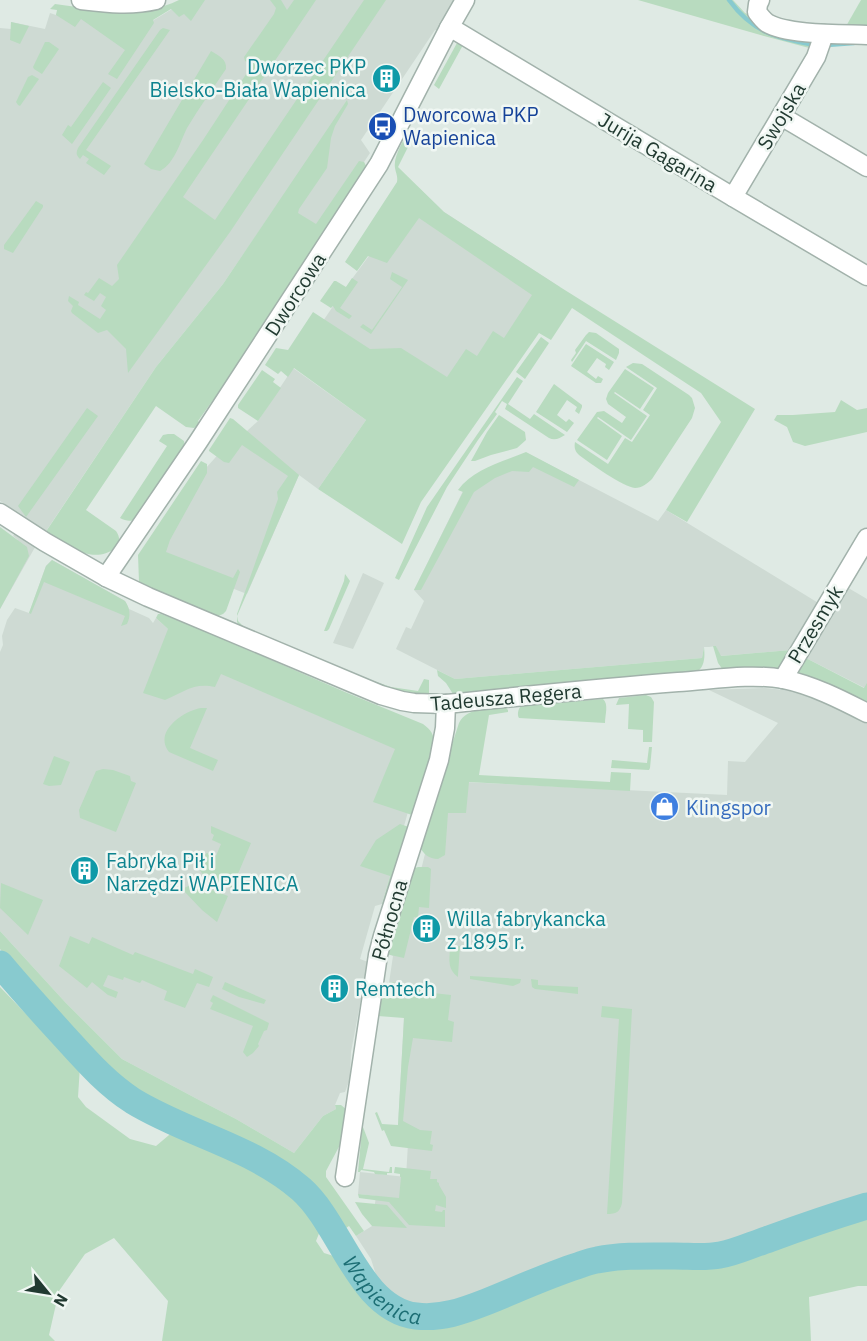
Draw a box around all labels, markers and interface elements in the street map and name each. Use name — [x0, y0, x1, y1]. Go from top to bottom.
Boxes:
place label: Dworzec PKP Bielsko-Biała Wapienica — [150, 53, 366, 103]
building icon: Dworzec PKP Bielsko-Biała Wapienica — [371, 62, 403, 94]
street label: Swojska — [750, 77, 812, 155]
place label: Dworcowa PKP Wapienica — [403, 101, 539, 151]
street label: Jurija Gagarina — [593, 106, 723, 198]
bus stop icon: Dworcowa PKP Wapienica — [366, 110, 398, 142]
street label: Dworcowa — [258, 247, 332, 341]
street label: Przesmyk — [781, 579, 849, 668]
street label: Tadeusza Regera — [429, 677, 583, 717]
shop icon: Klingspor — [649, 791, 681, 823]
place label: Klingspor — [686, 794, 771, 821]
place label: Fabryka Pił i Narzędzi WAPIENICA — [106, 847, 299, 897]
building icon: Fabryka Pił i Narzędzi WAPIENICA — [69, 855, 101, 887]
street label: Północna — [365, 876, 414, 964]
place label: Willa fabrykancka z 1895 r. — [447, 905, 606, 955]
building icon: Willa fabrykancka z 1895 r. — [410, 913, 442, 945]
building icon: Remtech — [318, 972, 350, 1004]
place label: Remtech — [355, 975, 435, 1002]
water label: Wapienica — [337, 1250, 423, 1331]
north arrow — [18, 1263, 78, 1323]
text: N — [49, 1290, 73, 1311]

